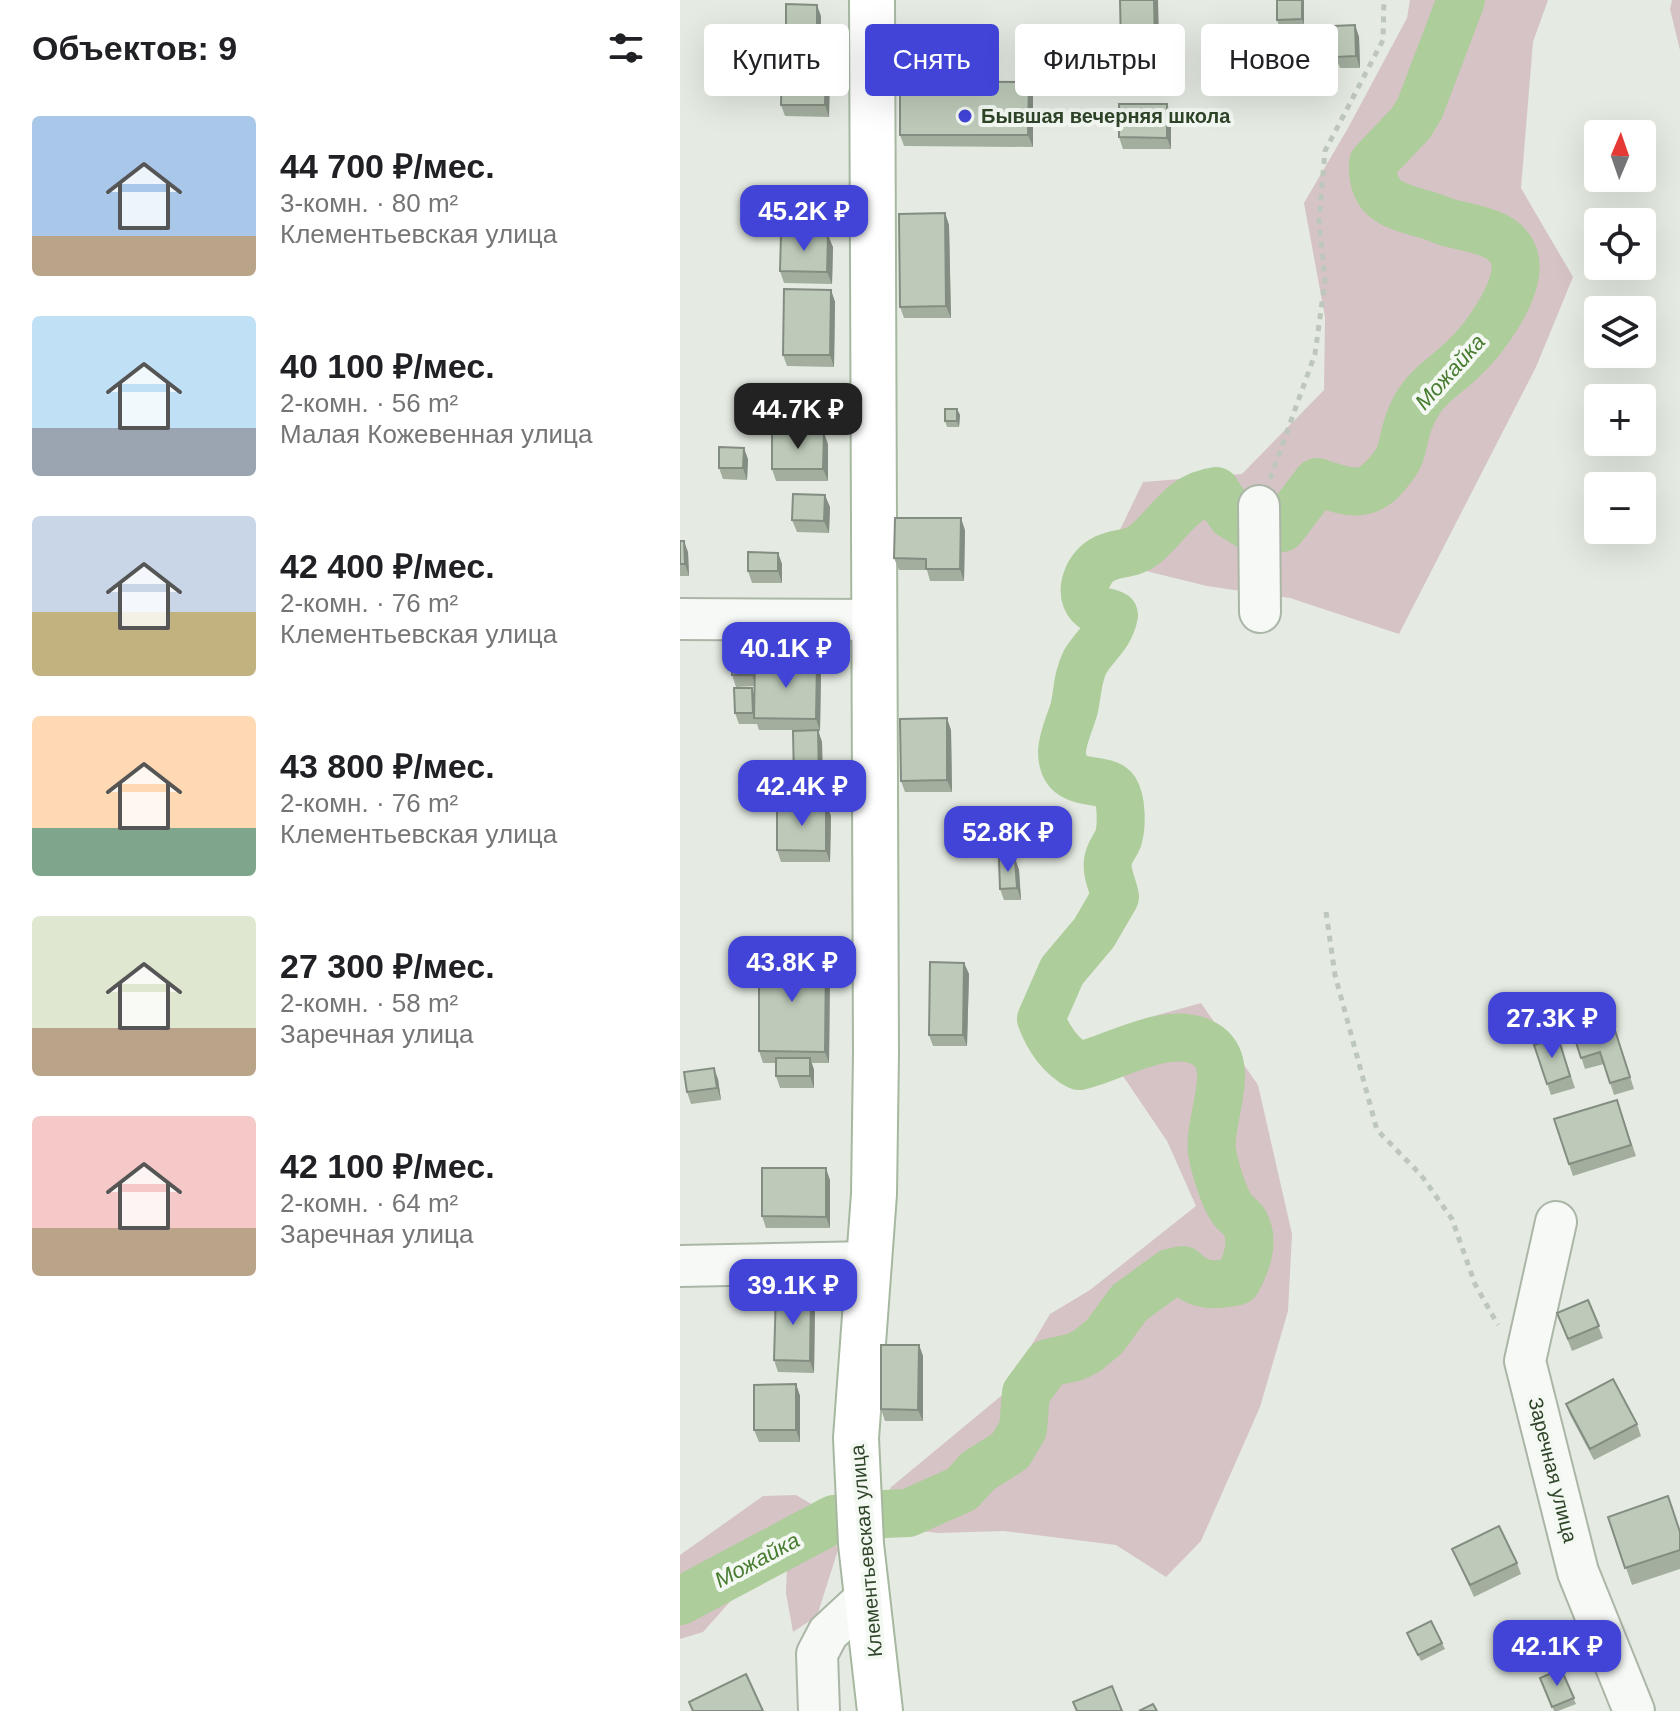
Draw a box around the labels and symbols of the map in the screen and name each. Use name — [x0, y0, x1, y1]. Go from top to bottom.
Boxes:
place label: Бывшая вечерняя школа — [981, 105, 1231, 127]
marker: Бывшая вечерняя школа — [956, 107, 974, 125]
north arrow — [1584, 120, 1656, 192]
pin: 45.2K ₽ — [730, 185, 878, 253]
water label: Можайка — [1410, 329, 1490, 415]
pin: 44.7K ₽ — [724, 383, 872, 451]
pin: 40.1K ₽ — [712, 622, 860, 690]
pin: 42.4K ₽ — [728, 760, 876, 828]
pin: 52.8K ₽ — [934, 806, 1082, 874]
pin: 43.8K ₽ — [718, 936, 866, 1004]
pin: 27.3K ₽ — [1478, 992, 1626, 1060]
pin: 39.1K ₽ — [719, 1259, 867, 1327]
street label: Заречная улица — [1524, 1395, 1582, 1546]
street label: Клементьевская улица — [846, 1443, 886, 1658]
water label: Можайка — [710, 1527, 804, 1593]
pin: 42.1K ₽ — [1483, 1620, 1631, 1688]

